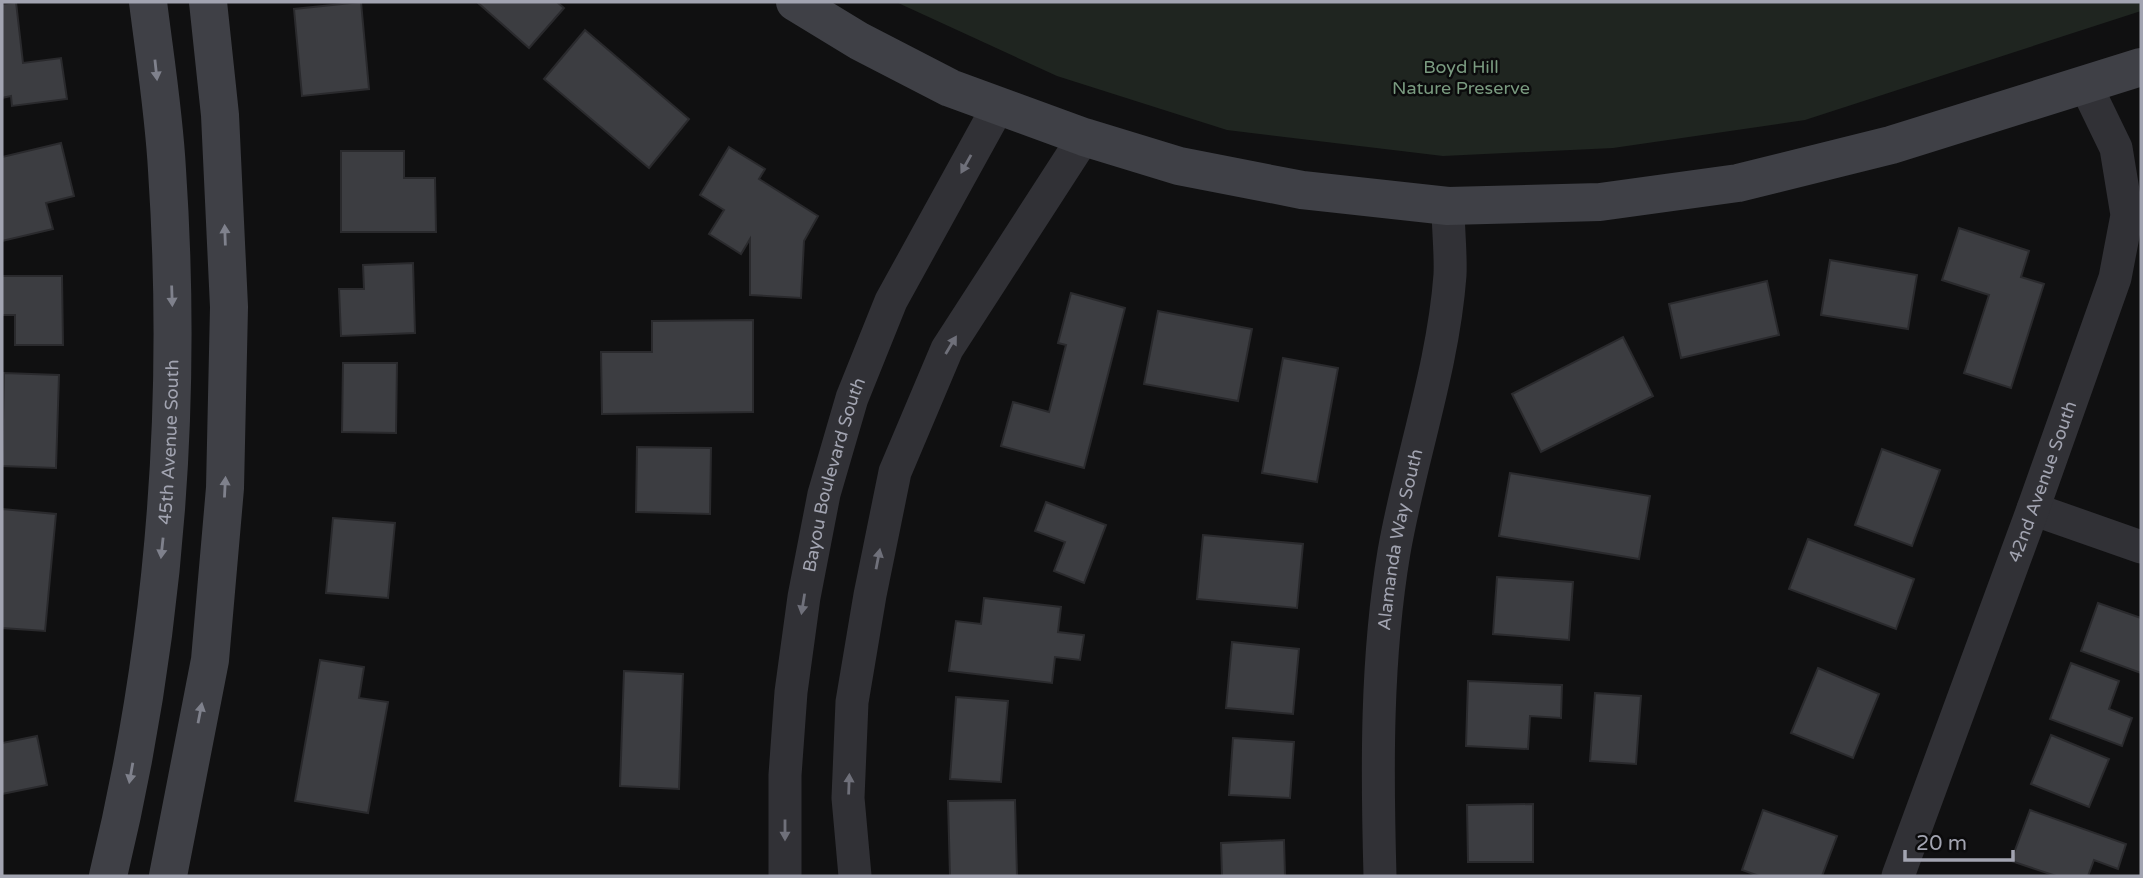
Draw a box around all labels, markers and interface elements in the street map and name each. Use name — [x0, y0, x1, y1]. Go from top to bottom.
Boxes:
park label: Boyd Hill Nature Preserve — [1392, 56, 1530, 99]
one-way arrow — [151, 59, 162, 81]
one-way arrow — [960, 154, 972, 174]
one-way arrow — [220, 224, 231, 246]
one-way arrow — [166, 286, 178, 308]
one-way arrow — [945, 335, 957, 354]
street label: 45th Avenue South — [154, 359, 183, 525]
street label: Bayou Boulevard South — [798, 374, 870, 574]
street label: 42nd Avenue South — [2003, 398, 2081, 565]
street label: Alamanda Way South — [1373, 447, 1427, 631]
one-way arrow — [219, 476, 230, 498]
one-way arrow — [157, 537, 168, 559]
one-way arrow — [872, 548, 883, 570]
one-way arrow — [797, 593, 808, 615]
one-way arrow — [195, 702, 206, 724]
one-way arrow — [125, 762, 136, 784]
one-way arrow — [843, 773, 855, 795]
scale bar — [1905, 818, 2014, 862]
one-way arrow — [779, 820, 791, 842]
text: 20 m — [1916, 831, 1967, 856]

